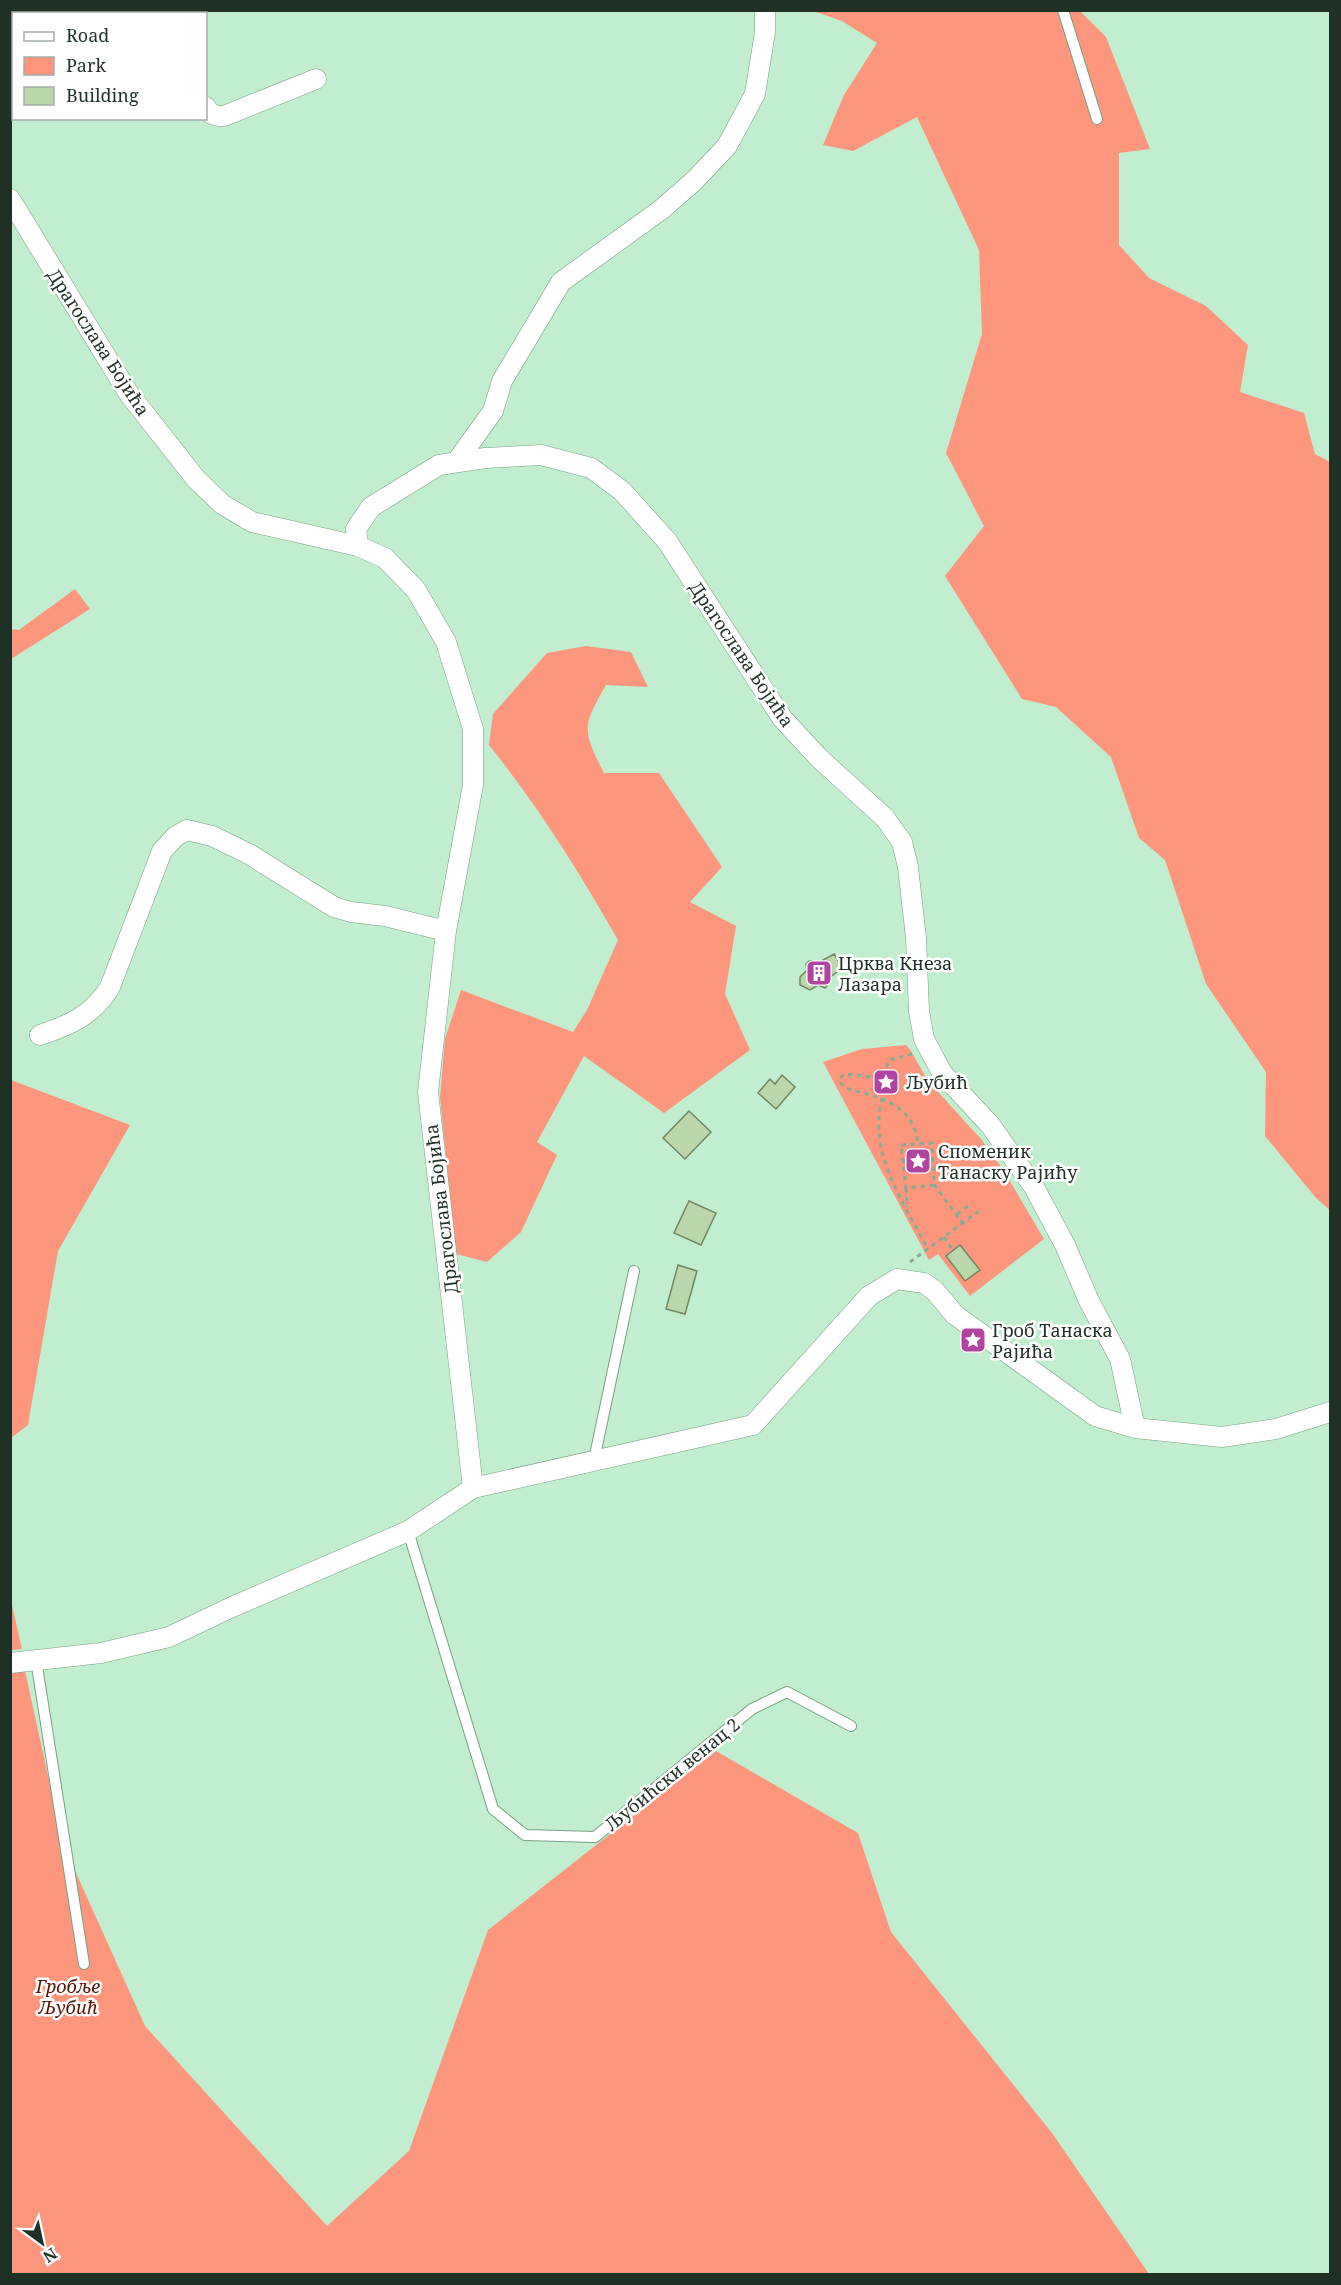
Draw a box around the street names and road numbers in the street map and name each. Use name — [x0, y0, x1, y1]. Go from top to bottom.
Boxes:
street label: Драгослава Бојића — [42, 264, 156, 420]
street label: Драгослава Бојића — [684, 576, 800, 732]
street label: Драгослава Бојића — [419, 1123, 463, 1295]
street label: Љубићски венац 2 — [600, 1712, 744, 1836]

